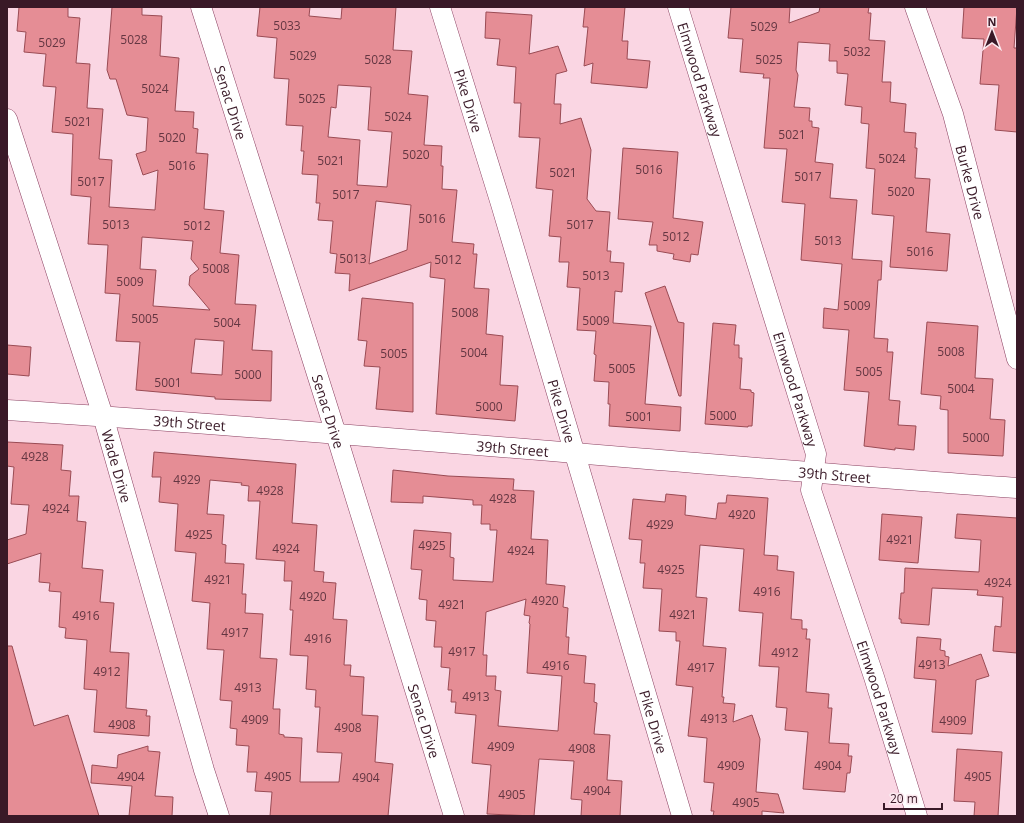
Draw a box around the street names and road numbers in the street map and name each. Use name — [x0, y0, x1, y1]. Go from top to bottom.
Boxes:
street label: Elmwood Parkway — [674, 20, 727, 140]
street label: Senac Drive — [211, 63, 252, 142]
street label: Pike Drive — [450, 67, 488, 135]
street label: Burke Drive — [952, 143, 990, 222]
street label: Elmwood Parkway — [769, 329, 823, 450]
street label: Senac Drive — [308, 372, 349, 451]
street label: Pike Drive — [544, 377, 581, 445]
street label: 39th Street — [153, 410, 226, 435]
street label: Wade Drive — [98, 427, 137, 505]
street label: 39th Street — [476, 435, 549, 460]
street label: 39th Street — [798, 462, 871, 487]
street label: Elmwood Parkway — [853, 638, 907, 758]
street label: Senac Drive — [404, 681, 445, 760]
street label: Pike Drive — [636, 688, 672, 756]

